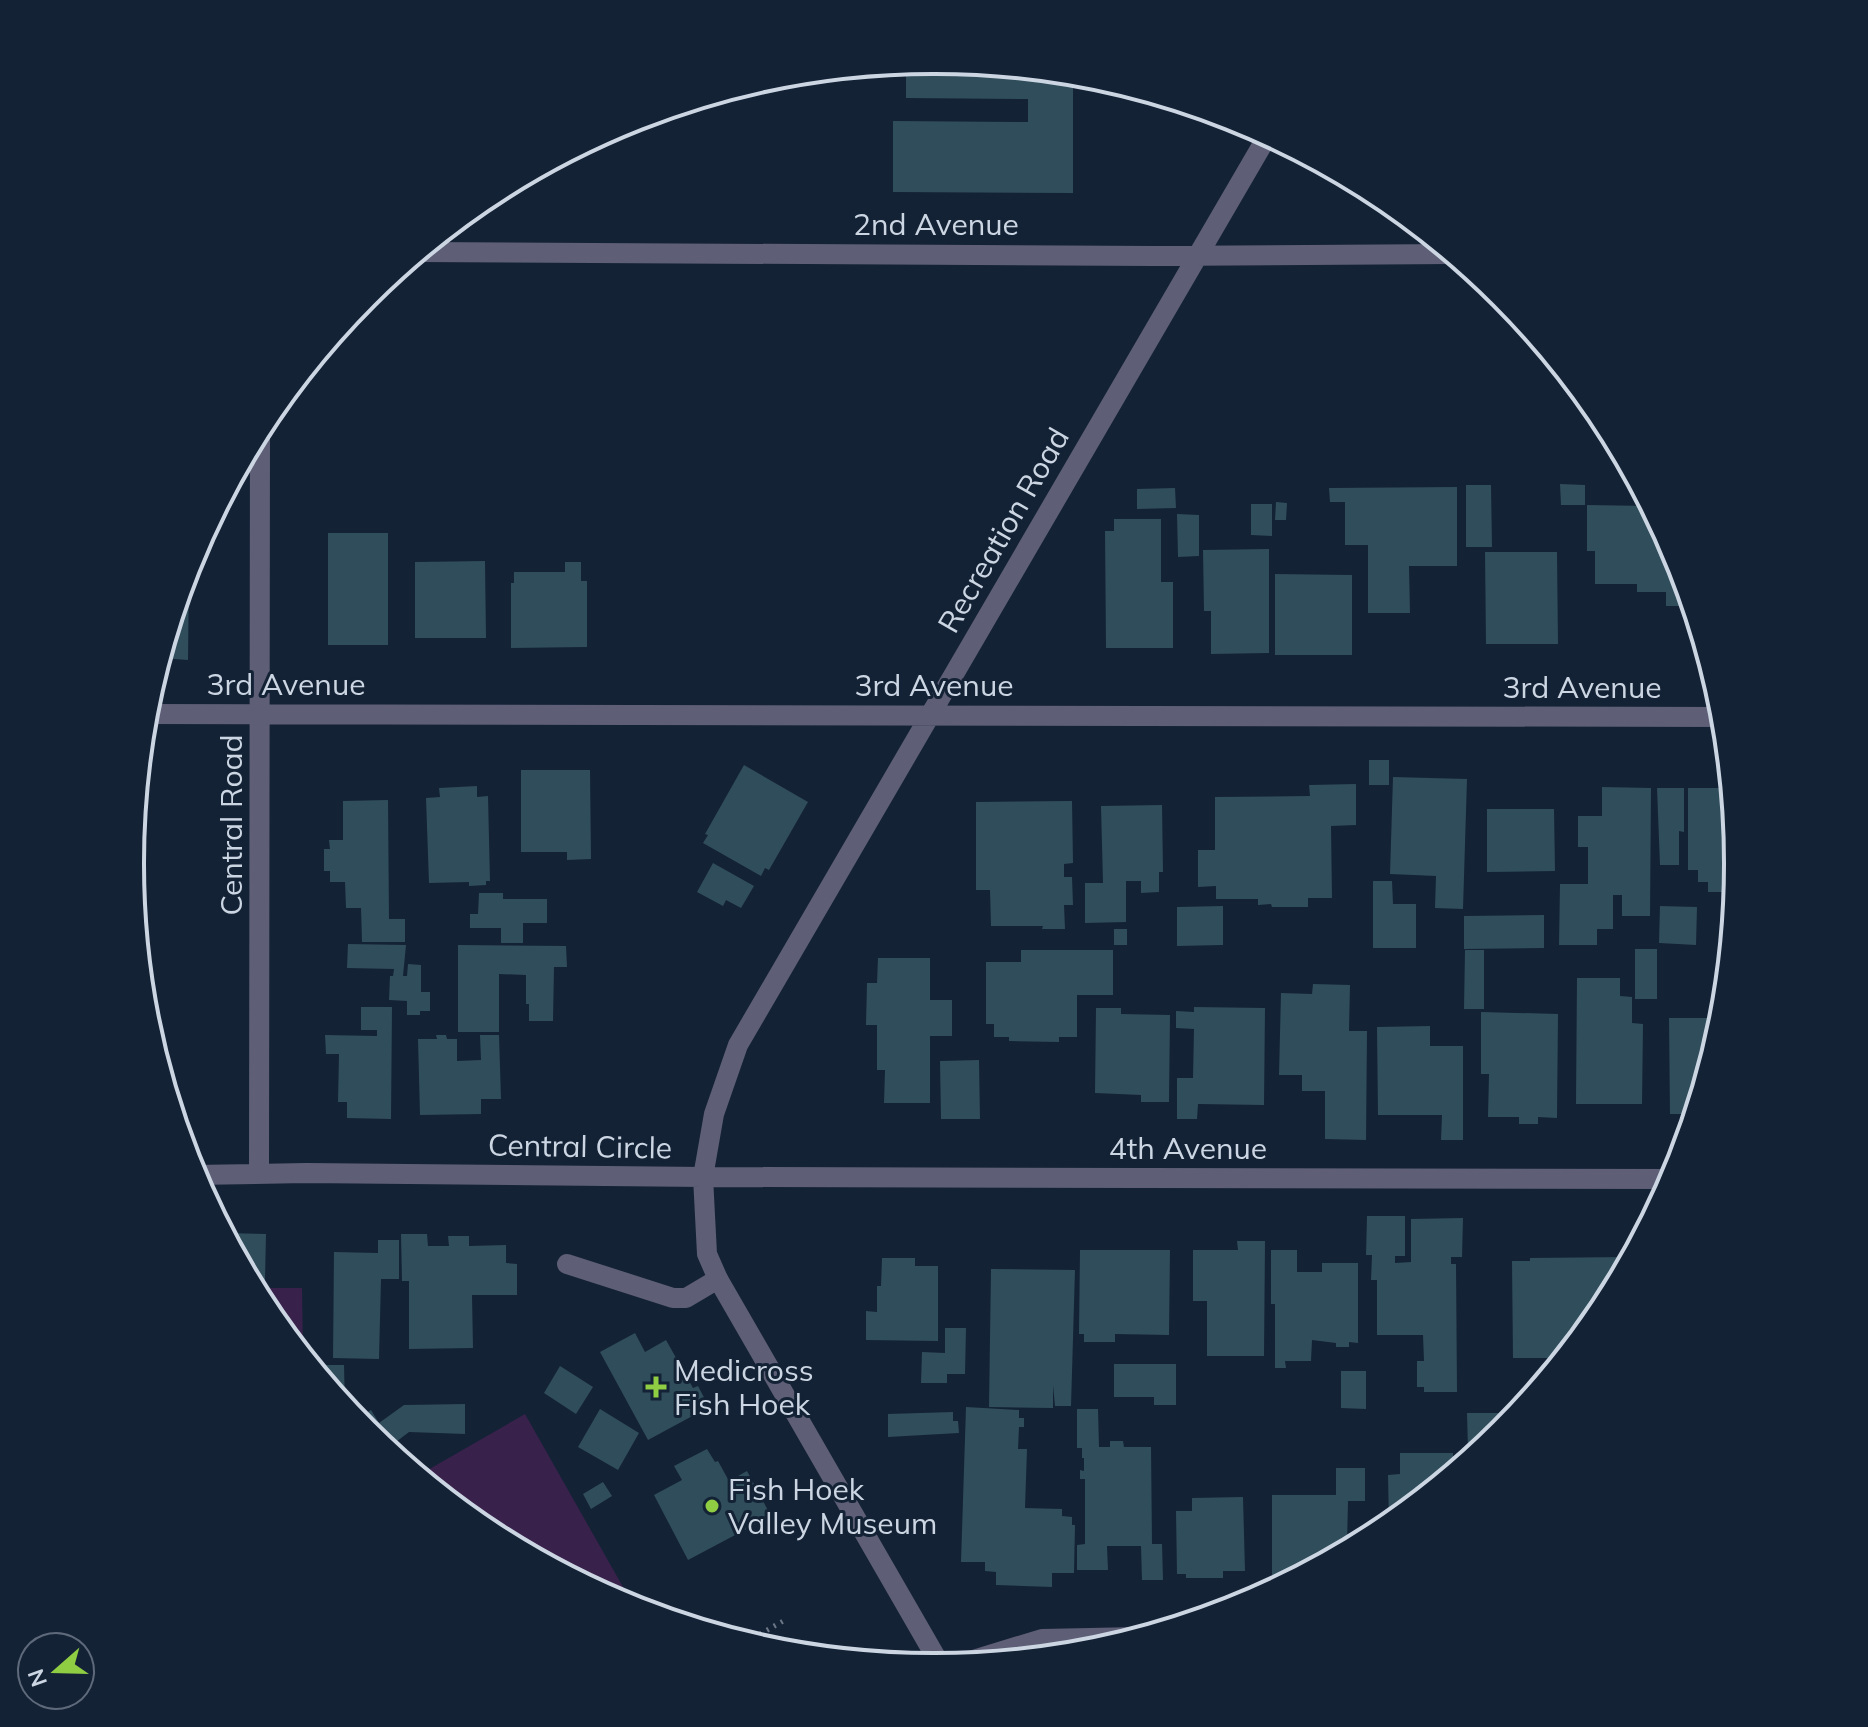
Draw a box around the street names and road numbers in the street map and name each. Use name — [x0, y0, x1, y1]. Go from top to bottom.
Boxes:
street label: 2nd Avenue — [853, 205, 1019, 243]
street label: Recreation Road — [929, 421, 1077, 639]
street label: 3rd Avenue — [206, 665, 366, 703]
street label: 3rd Avenue — [854, 666, 1014, 704]
street label: 3rd Avenue — [1502, 668, 1662, 706]
street label: Central Road — [212, 734, 250, 916]
street label: Central Circle — [488, 1125, 672, 1167]
street label: 4th Avenue — [1109, 1129, 1267, 1167]

